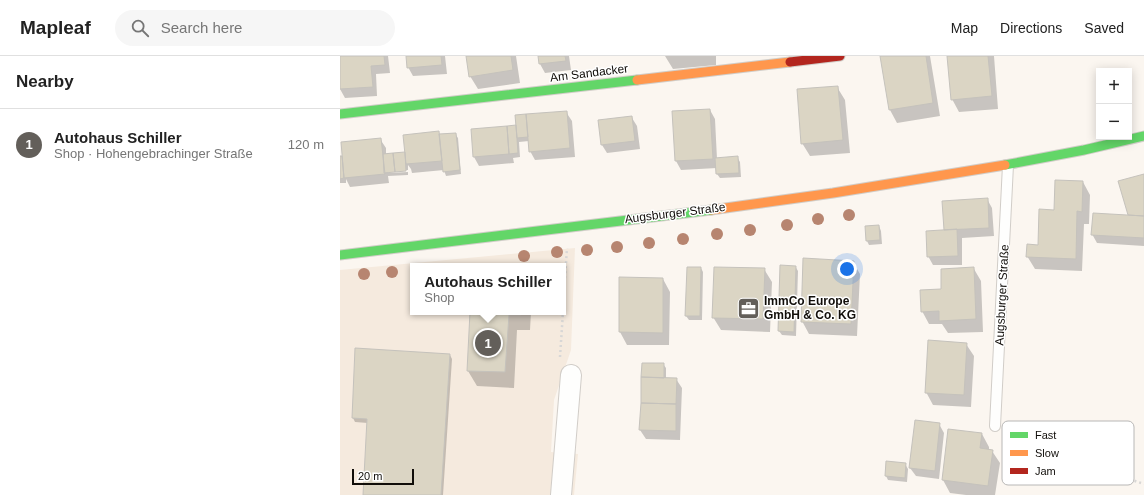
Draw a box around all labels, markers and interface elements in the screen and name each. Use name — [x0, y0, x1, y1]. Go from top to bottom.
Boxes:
search box — [115, 10, 395, 46]
text: Mapleaf — [20, 17, 91, 38]
icon: search — [129, 17, 151, 39]
text: Search here — [161, 19, 242, 36]
text: Map — [951, 20, 978, 36]
text: Directions — [1000, 20, 1062, 36]
text: Saved — [1084, 20, 1124, 36]
street label: Am Sandacker — [549, 61, 629, 85]
map controls — [1096, 68, 1132, 140]
button: + — [1096, 68, 1132, 104]
text: Nearby — [16, 72, 74, 91]
button: − — [1096, 104, 1132, 140]
text: Autohaus Schiller — [54, 129, 182, 146]
text: 1 — [25, 137, 33, 152]
text: 120 m — [288, 137, 324, 152]
text: Shop · Hohengebrachinger Straße — [54, 146, 253, 161]
street label: Augsburger Straße — [624, 200, 726, 226]
street label: Augsburger Straße — [992, 244, 1012, 346]
your location — [837, 259, 857, 279]
popup — [410, 263, 566, 315]
text: Autohaus Schiller — [424, 273, 552, 290]
text: Shop — [424, 290, 455, 305]
place label: ImmCo Europe GmbH & Co. KG — [764, 294, 856, 322]
office icon: ImmCo Europe GmbH & Co. KG — [736, 295, 762, 321]
pin: 1 — [475, 328, 501, 358]
legend — [1002, 421, 1134, 485]
text: Fast — [1035, 429, 1056, 441]
text: Slow — [1035, 447, 1059, 459]
text: Jam — [1035, 465, 1056, 477]
scale bar — [352, 467, 414, 486]
text: 20 m — [358, 470, 382, 482]

